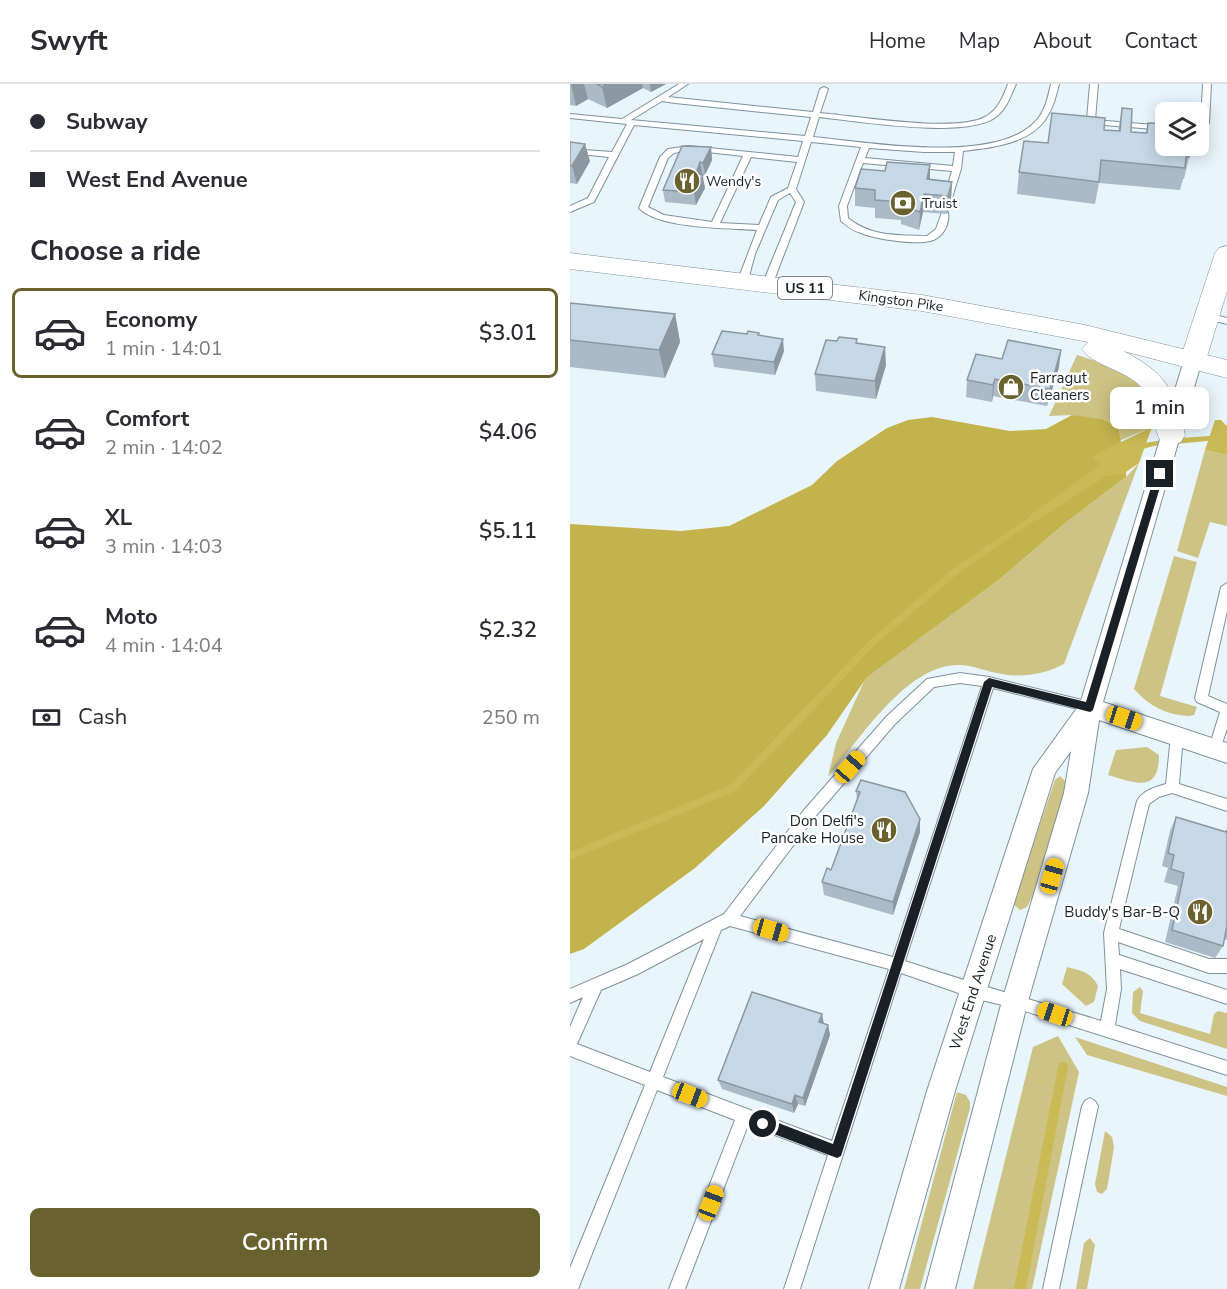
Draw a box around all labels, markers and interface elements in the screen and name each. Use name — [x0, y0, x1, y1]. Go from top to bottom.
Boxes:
text: Swyft — [30, 22, 108, 60]
text: Home — [869, 27, 926, 55]
text: Map — [959, 27, 1000, 55]
text: About — [1033, 27, 1091, 55]
text: Contact — [1124, 27, 1197, 55]
map controls — [1155, 102, 1209, 156]
button: layers — [1155, 102, 1209, 156]
text: Subway — [66, 107, 148, 137]
text: West End Avenue — [66, 165, 248, 195]
restaurant icon: Wendy's — [672, 166, 702, 196]
place label: Wendy's — [706, 172, 761, 191]
bank icon: Truist — [888, 188, 918, 218]
place label: Truist — [922, 194, 957, 213]
text: Choose a ride — [30, 233, 201, 270]
road number: US 11 — [778, 277, 832, 299]
street label: Kingston Pike — [857, 286, 945, 316]
text: Economy — [105, 305, 197, 335]
icon: car — [33, 306, 87, 360]
text: $3.01 — [479, 318, 537, 348]
text: 1 min · 14:01 — [105, 335, 223, 362]
place label: Farragut Cleaners — [1030, 368, 1089, 405]
shop icon: Farragut Cleaners — [996, 372, 1026, 402]
callout: 1 min — [1110, 387, 1210, 429]
text: 1 min — [1134, 394, 1185, 421]
text: Comfort — [105, 404, 189, 434]
icon: car — [33, 405, 87, 459]
text: $4.06 — [479, 417, 537, 447]
text: 2 min · 14:02 — [105, 434, 223, 461]
route end — [1146, 460, 1173, 487]
text: XL — [105, 503, 132, 533]
icon: car — [33, 504, 87, 558]
text: $5.11 — [479, 516, 537, 546]
text: 3 min · 14:03 — [105, 533, 223, 560]
text: Moto — [105, 602, 158, 632]
icon: car — [33, 603, 87, 657]
text: $2.32 — [479, 615, 537, 645]
text: 4 min · 14:04 — [105, 632, 223, 659]
icon: cash — [30, 701, 63, 734]
text: Cash — [78, 702, 127, 732]
text: 250 m — [482, 704, 540, 731]
car — [1104, 704, 1144, 732]
car — [831, 748, 869, 786]
place label: Don Delfi's Pancake House — [761, 811, 864, 848]
restaurant icon: Don Delfi's Pancake House — [869, 815, 899, 845]
car — [1038, 856, 1066, 896]
restaurant icon: Buddy's Bar-B-Q — [1185, 897, 1215, 927]
place label: Buddy's Bar-B-Q — [1064, 902, 1180, 922]
car — [751, 916, 791, 944]
street label: West End Avenue — [945, 931, 1001, 1053]
car — [1035, 1000, 1075, 1028]
car — [670, 1080, 710, 1110]
route start — [749, 1110, 776, 1137]
car — [696, 1183, 726, 1223]
button: Confirm — [30, 1208, 540, 1277]

